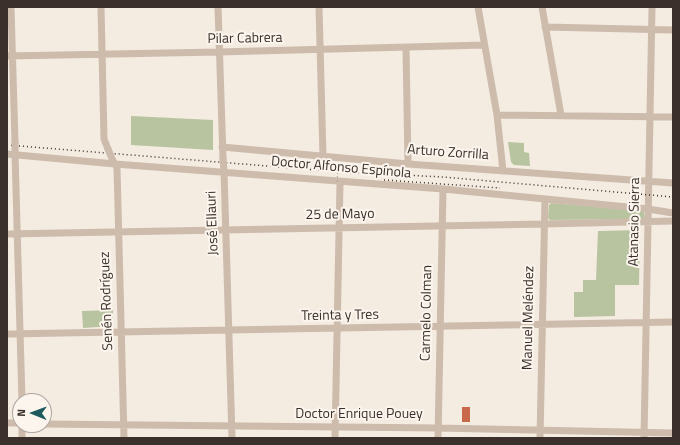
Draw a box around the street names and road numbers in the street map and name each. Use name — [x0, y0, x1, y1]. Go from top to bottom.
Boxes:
street label: Pilar Cabrera — [207, 30, 283, 48]
street label: Arturo Zorrilla — [407, 142, 489, 164]
street label: Doctor Alfonso Espínola — [270, 154, 412, 182]
street label: Atanasio Sierra — [626, 177, 644, 267]
street label: José Ellauri — [203, 190, 223, 256]
street label: 25 de Mayo — [305, 206, 375, 224]
street label: Senén Rodríguez — [97, 251, 117, 351]
street label: Carmelo Colman — [418, 265, 436, 361]
street label: Manuel Meléndez — [520, 266, 538, 370]
street label: Treinta y Tres — [301, 307, 379, 325]
street label: Doctor Enrique Pouey — [295, 407, 423, 423]

